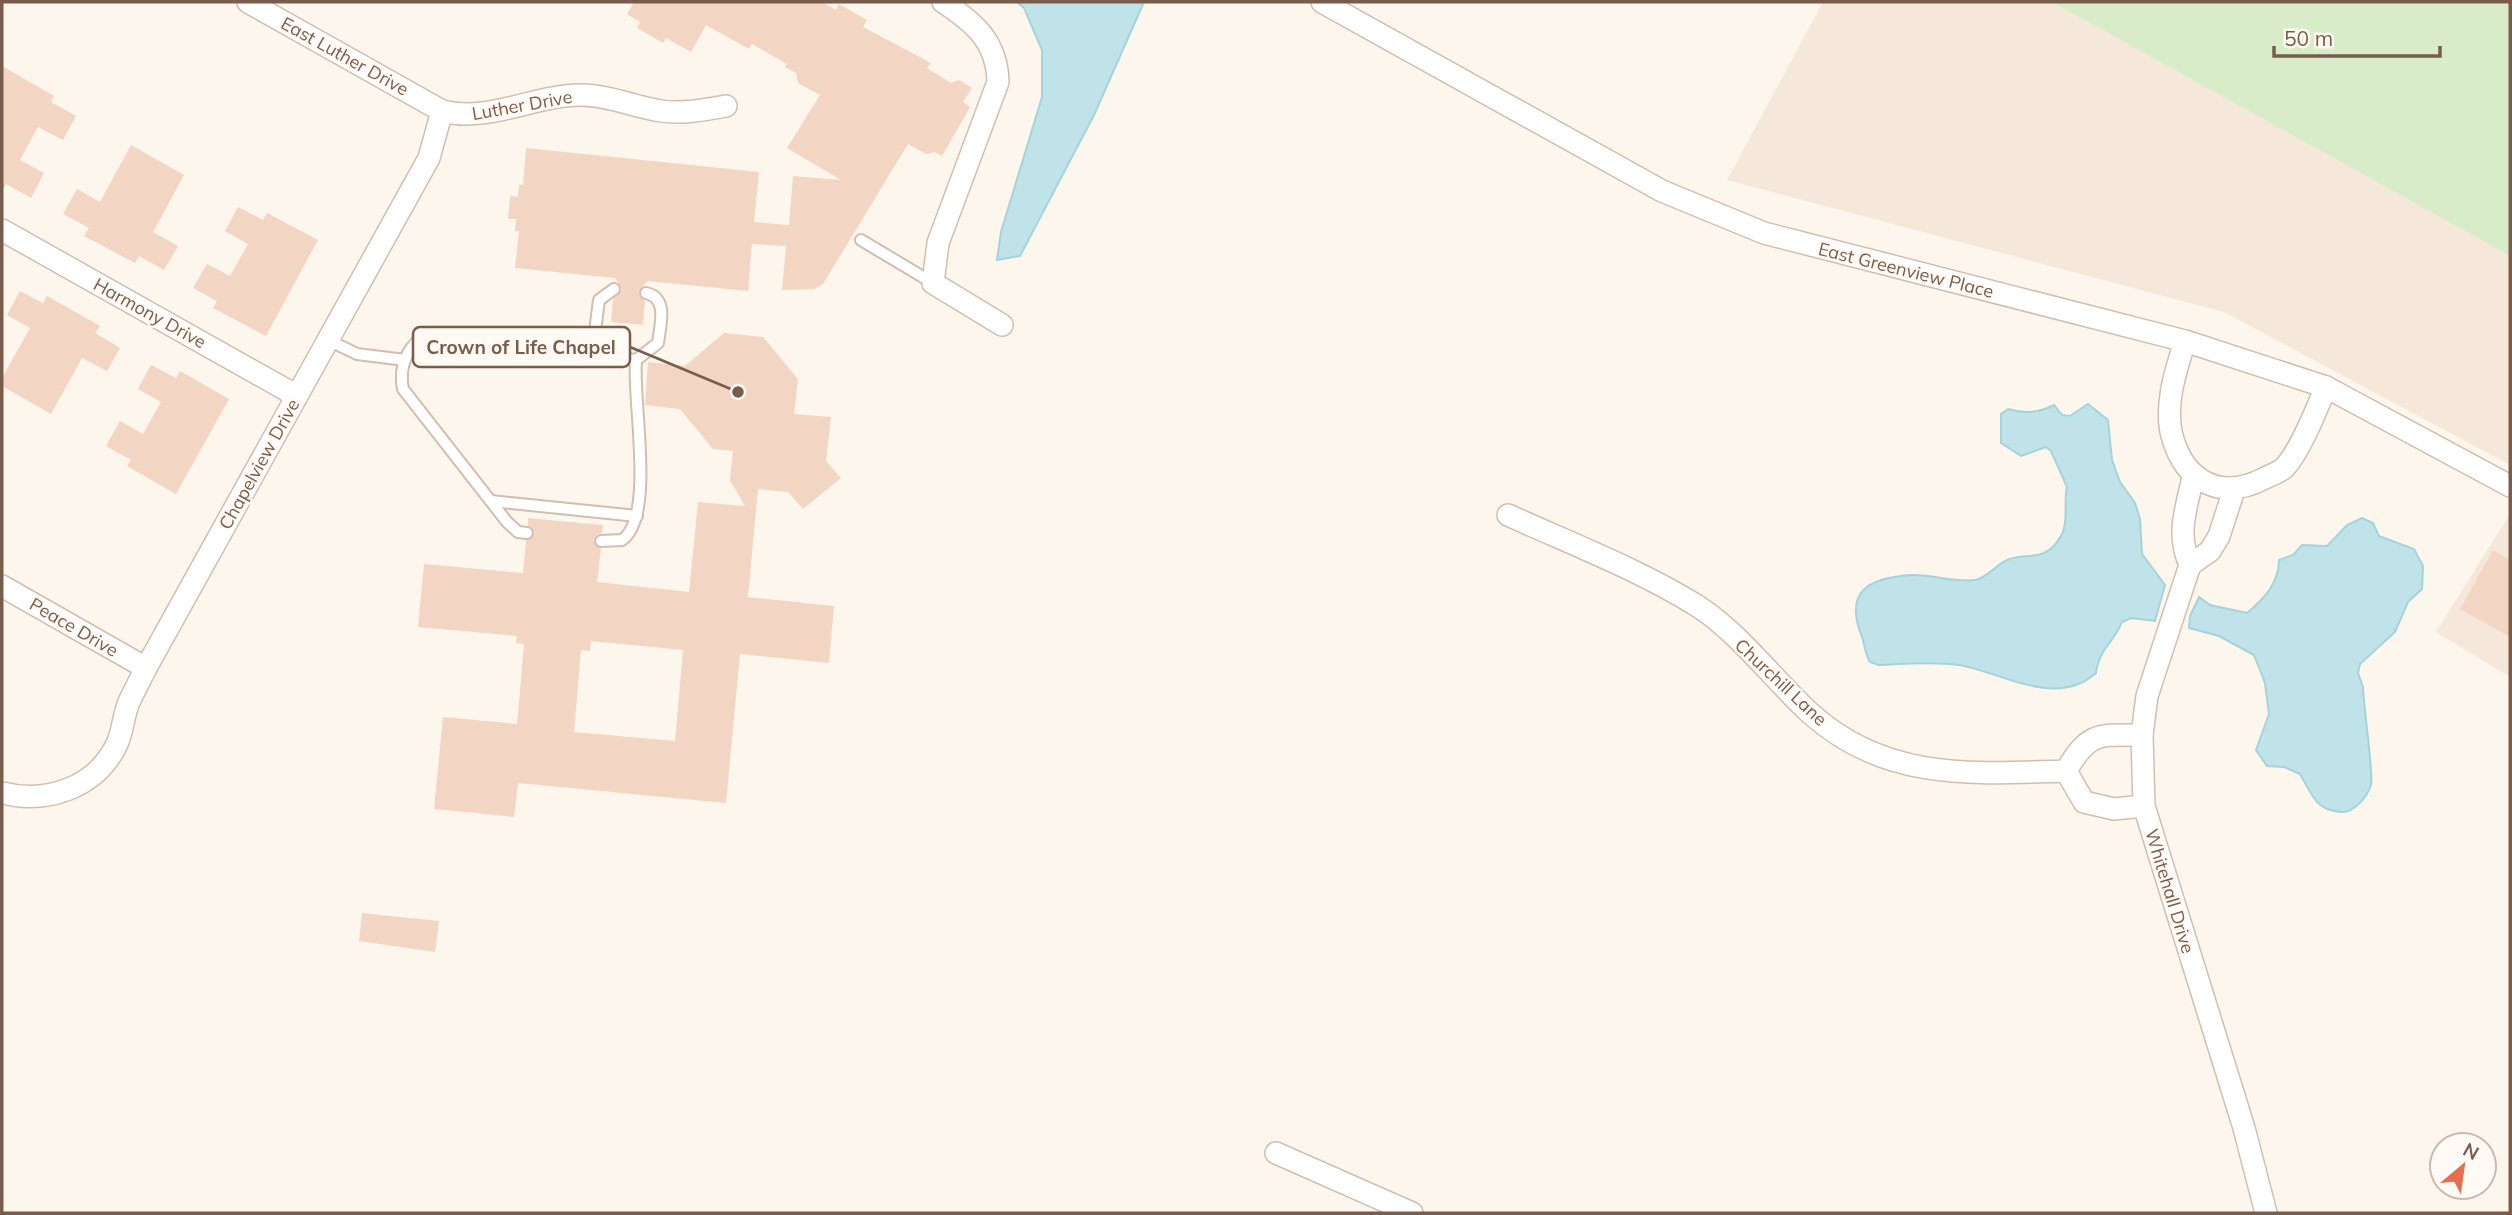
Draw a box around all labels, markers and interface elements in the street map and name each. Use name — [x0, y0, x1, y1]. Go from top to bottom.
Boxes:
street label: East Luther Drive — [277, 11, 413, 101]
scale bar — [2274, 14, 2440, 58]
text: 50 m — [2284, 25, 2333, 51]
street label: Luther Drive — [470, 85, 574, 125]
street label: East Greenview Place — [1816, 237, 1996, 303]
street label: Harmony Drive — [90, 273, 210, 353]
callout: Crown of Life Chapel — [413, 327, 630, 367]
text: Crown of Life Chapel — [426, 335, 616, 359]
street label: Chapelview Drive — [214, 395, 304, 533]
street label: Peace Drive — [26, 592, 122, 662]
street label: Churchill Lane — [1730, 633, 1832, 731]
street label: Whitehall Drive — [2140, 826, 2200, 956]
north arrow — [2428, 1131, 2498, 1201]
text: N — [2459, 1137, 2483, 1165]

